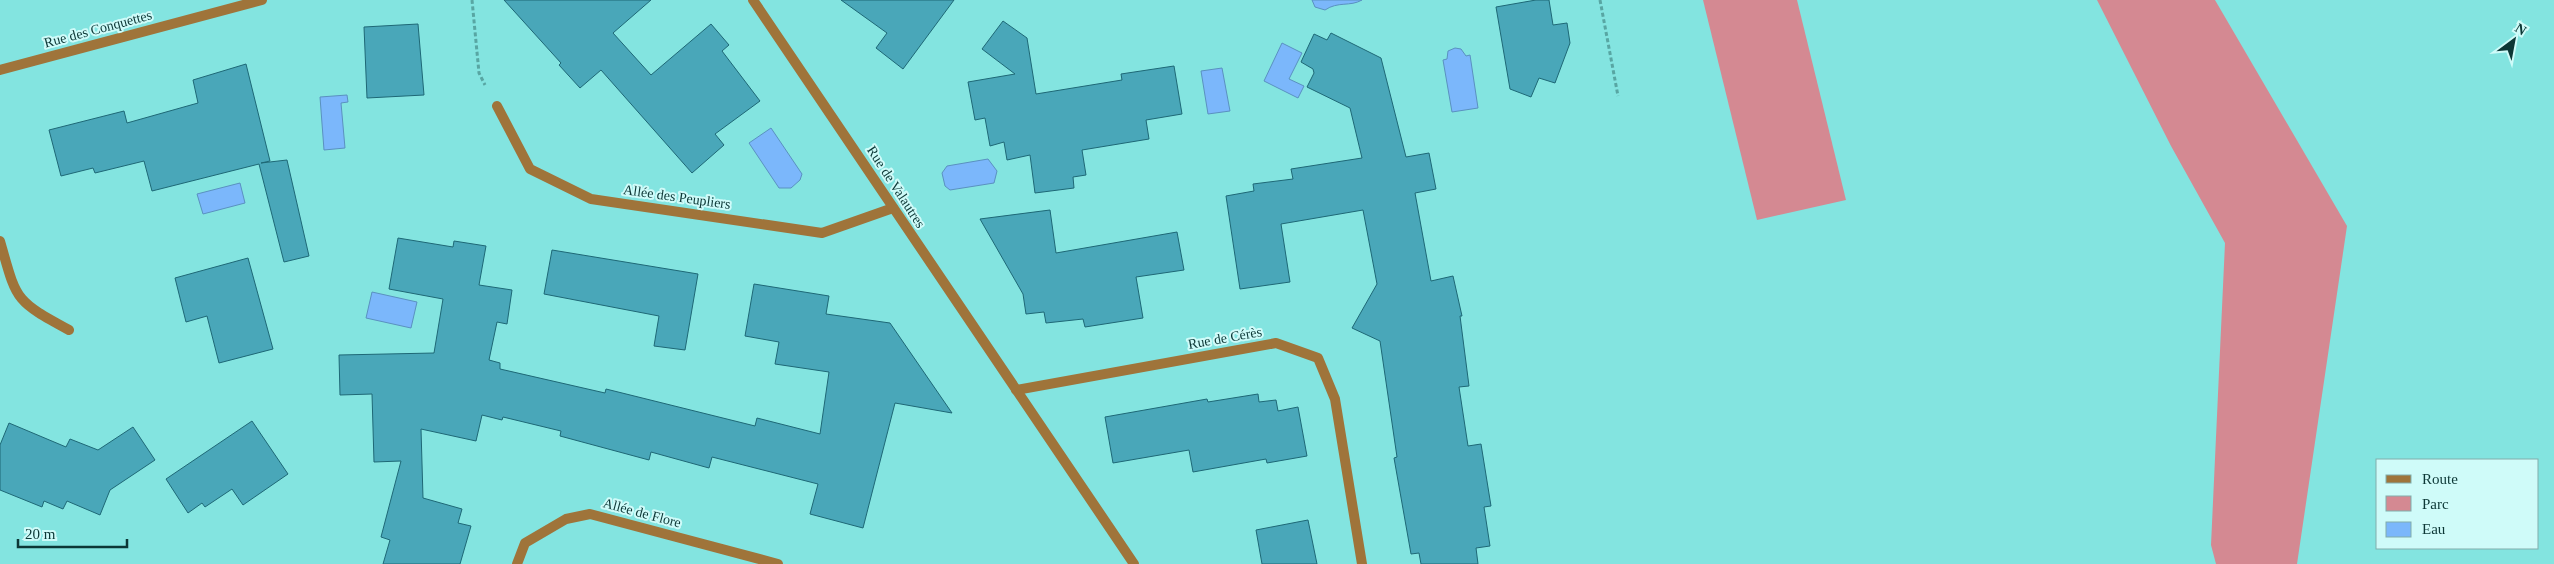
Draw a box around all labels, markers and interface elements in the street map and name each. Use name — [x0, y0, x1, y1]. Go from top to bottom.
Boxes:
street label: Rue des Conquettes — [42, 7, 154, 51]
north arrow — [2489, 15, 2539, 65]
text: N — [2512, 20, 2529, 38]
street label: Rue de Valautres — [864, 143, 928, 231]
street label: Allée des Peupliers — [622, 182, 732, 212]
street label: Rue de Cérès — [1187, 324, 1263, 352]
legend — [2376, 459, 2539, 549]
text: Route — [2422, 471, 2458, 487]
street label: Allée de Flore — [601, 495, 683, 531]
text: Parc — [2422, 496, 2449, 512]
scale bar — [18, 516, 126, 548]
text: Eau — [2422, 521, 2446, 537]
text: 20 m — [25, 526, 56, 542]

